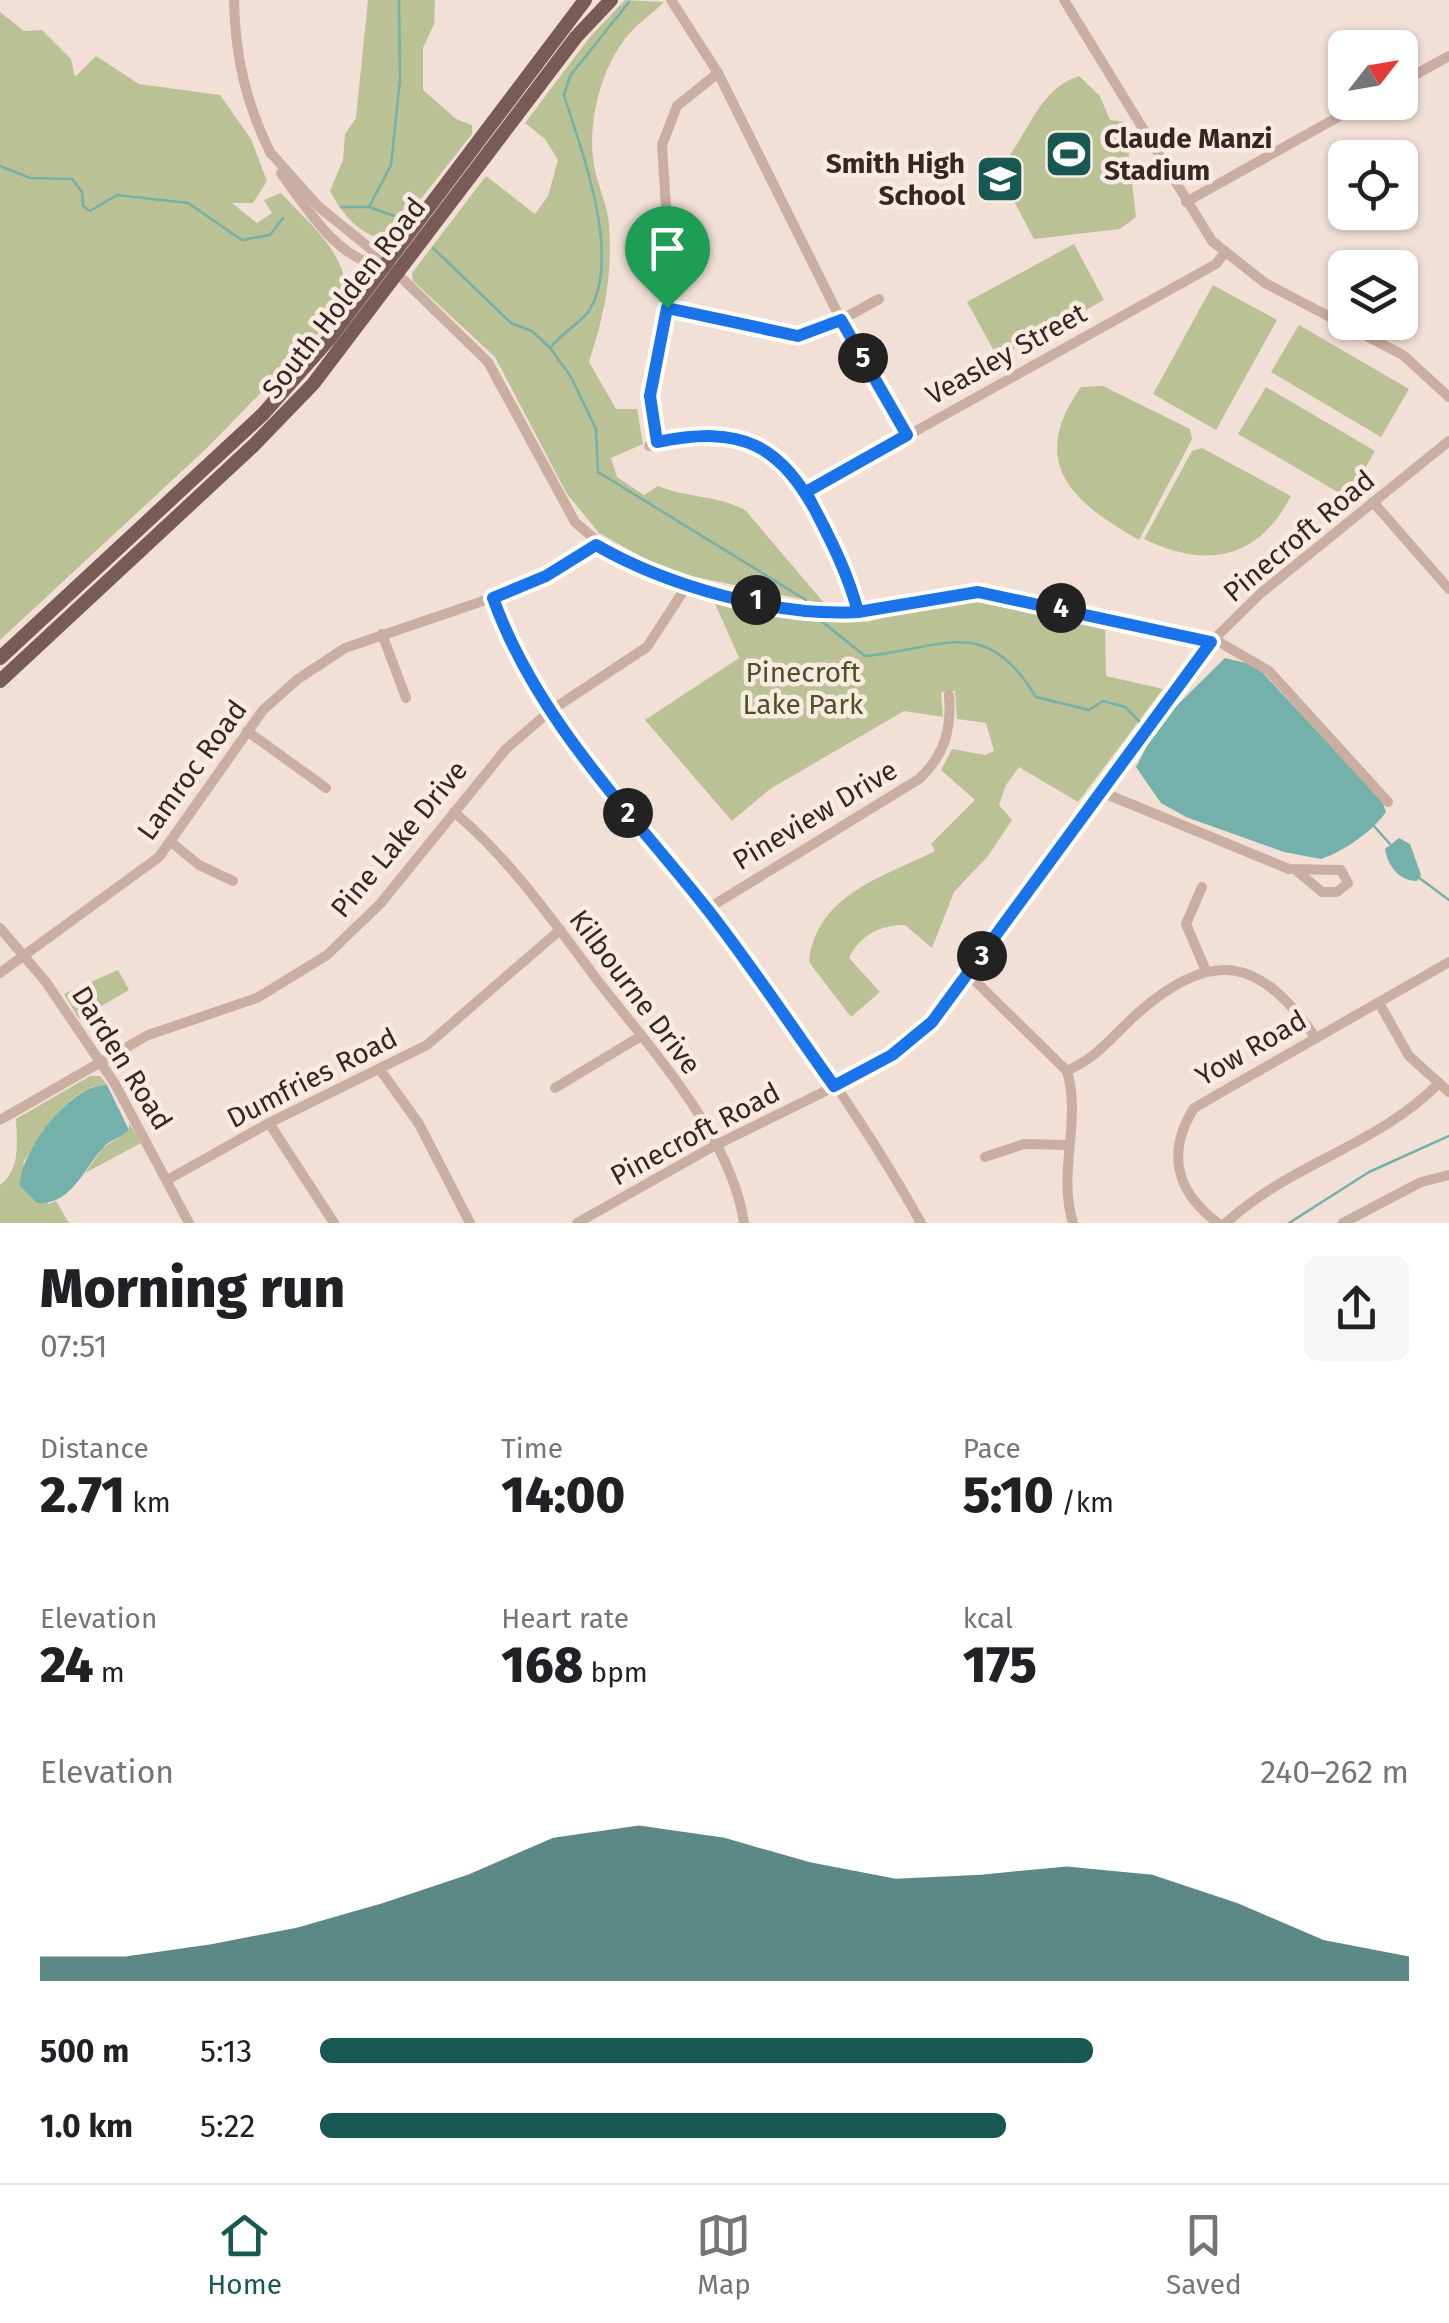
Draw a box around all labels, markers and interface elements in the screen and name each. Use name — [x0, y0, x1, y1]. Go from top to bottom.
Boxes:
north arrow — [1328, 30, 1418, 120]
map controls — [1328, 30, 1418, 340]
place label: Claude Manzi Stadium — [1104, 122, 1273, 187]
sports icon: Claude Manzi Stadium — [1043, 128, 1095, 180]
button: locate — [1328, 140, 1418, 230]
place label: Smith High School — [826, 147, 966, 212]
school or university icon: Smith High School — [974, 153, 1026, 205]
street label: South Holden Road — [255, 191, 433, 405]
pin — [625, 206, 710, 309]
icon: arrive — [640, 221, 695, 276]
button: layers — [1328, 250, 1418, 340]
street label: Veasley Street — [920, 296, 1093, 412]
pin: 5 — [838, 333, 888, 383]
text: 5 — [855, 341, 871, 374]
street label: Pinecroft Road — [1217, 463, 1381, 609]
pin: 1 — [731, 575, 781, 625]
text: 1 — [750, 583, 763, 616]
pin: 4 — [1036, 583, 1086, 633]
text: 4 — [1053, 591, 1069, 624]
park label: Pinecroft Lake Park — [743, 656, 864, 721]
street label: Lamroc Road — [130, 694, 254, 846]
street label: Pineview Drive — [727, 753, 903, 877]
street label: Pine Lake Drive — [324, 754, 474, 924]
pin: 2 — [603, 788, 653, 838]
text: 2 — [621, 796, 635, 829]
street label: Kilbourne Drive — [562, 903, 708, 1081]
pin: 3 — [957, 931, 1007, 981]
text: 3 — [975, 939, 989, 972]
street label: Darden Road — [65, 980, 179, 1136]
street label: Yow Road — [1190, 1003, 1312, 1093]
street label: Dumfries Road — [221, 1021, 403, 1135]
street label: Pinecroft Road — [605, 1076, 785, 1192]
text: Morning run — [40, 1256, 345, 1322]
button: share — [1304, 1256, 1409, 1361]
text: 07:51 — [40, 1327, 108, 1365]
text: Distance — [40, 1432, 149, 1465]
text: Time — [501, 1432, 563, 1465]
text: Pace — [963, 1432, 1021, 1465]
text: 2.71 — [40, 1465, 125, 1525]
text: 14:00 — [501, 1465, 625, 1525]
text: 5:10 — [963, 1465, 1054, 1525]
text: km — [125, 1486, 171, 1519]
text: /km — [1054, 1486, 1114, 1519]
text: Elevation — [40, 1602, 157, 1635]
text: Heart rate — [501, 1602, 629, 1635]
text: kcal — [963, 1602, 1013, 1635]
text: 24 — [40, 1635, 93, 1695]
text: 168 — [501, 1635, 583, 1695]
text: 175 — [963, 1635, 1037, 1695]
text: m — [93, 1656, 125, 1689]
text: bpm — [583, 1656, 648, 1689]
text: Elevation — [40, 1753, 174, 1791]
text: 240–262 m — [1260, 1753, 1409, 1791]
text: 500 m — [40, 2032, 129, 2070]
text: 5:13 — [200, 2032, 252, 2070]
text: 1.0 km — [40, 2107, 133, 2145]
text: 5:22 — [200, 2107, 255, 2145]
tab: Home — [207, 2208, 282, 2301]
tab: Map — [696, 2208, 751, 2301]
tab: Saved — [1166, 2208, 1242, 2301]

